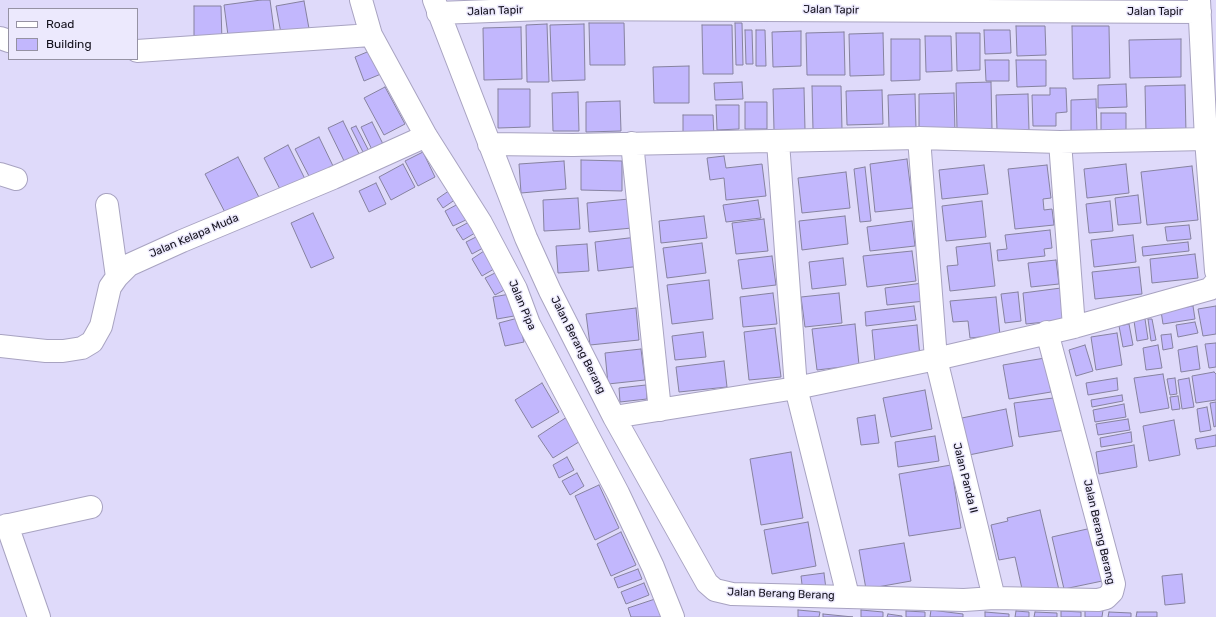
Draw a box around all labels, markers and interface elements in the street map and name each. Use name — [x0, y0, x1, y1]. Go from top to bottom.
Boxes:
street label: Jalan Tapir — [467, 3, 523, 19]
street label: Jalan Tapir — [803, 3, 859, 17]
street label: Jalan Tapir — [1127, 5, 1183, 19]
legend — [8, 8, 138, 60]
text: Road — [46, 17, 74, 31]
text: Building — [46, 37, 92, 51]
street label: Jalan Kelapa Muda — [147, 211, 241, 261]
street label: Jalan Pipa — [505, 278, 539, 332]
street label: Jalan Berang Berang — [548, 294, 608, 396]
street label: Jalan Panda II — [950, 441, 980, 515]
street label: Jalan Berang Berang — [1080, 478, 1118, 586]
street label: Jalan Berang Berang — [727, 586, 835, 602]

